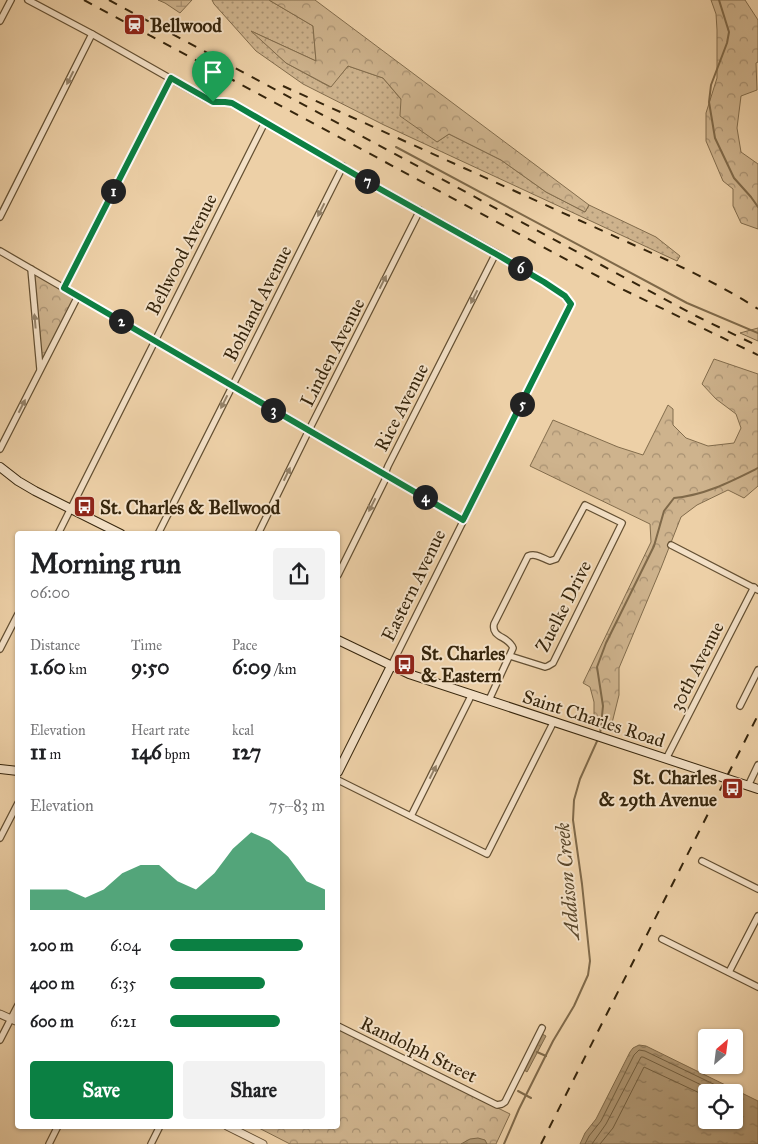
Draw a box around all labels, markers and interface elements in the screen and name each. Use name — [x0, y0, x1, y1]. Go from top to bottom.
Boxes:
station icon: Bellwood — [122, 13, 146, 37]
place label: Bellwood — [150, 14, 222, 37]
pin — [192, 51, 234, 102]
icon: arrive — [199, 58, 227, 86]
one-way arrow — [66, 71, 74, 85]
pin: 7 — [354, 168, 380, 194]
text: 7 — [364, 173, 371, 190]
pin: 1 — [100, 178, 126, 204]
text: 1 — [111, 183, 116, 200]
street label: Bellwood Avenue — [141, 190, 222, 319]
one-way arrow — [317, 203, 325, 217]
street label: Bohland Avenue — [218, 241, 297, 365]
pin: 6 — [508, 256, 532, 280]
text: 6 — [517, 260, 524, 277]
one-way arrow — [379, 275, 387, 289]
one-way arrow — [470, 290, 478, 304]
street label: Linden Avenue — [295, 294, 370, 410]
pin: 2 — [108, 308, 134, 334]
one-way arrow — [31, 312, 39, 328]
text: 2 — [118, 313, 125, 330]
street label: Rice Avenue — [369, 359, 433, 455]
pin: 5 — [510, 392, 534, 416]
one-way arrow — [220, 395, 228, 409]
text: 5 — [519, 396, 526, 413]
pin: 3 — [260, 398, 286, 422]
one-way arrow — [18, 399, 26, 413]
text: 3 — [271, 402, 276, 419]
one-way arrow — [283, 467, 291, 481]
pin: 4 — [412, 484, 438, 510]
text: 4 — [422, 489, 429, 506]
bus stop icon: St. Charles & Bellwood — [72, 495, 96, 519]
place label: St. Charles & Bellwood — [100, 496, 281, 519]
one-way arrow — [368, 498, 376, 512]
street label: Eastern Avenue — [376, 525, 451, 645]
text: Morning run — [30, 546, 181, 581]
button: share — [273, 548, 325, 600]
street label: Zuelke Drive — [531, 557, 596, 656]
text: 06:00 — [30, 583, 70, 602]
street label: 30th Avenue — [664, 618, 729, 715]
text: Distance — [30, 637, 80, 654]
text: Time — [131, 637, 162, 654]
text: Pace — [232, 637, 257, 654]
place label: St. Charles & Eastern — [421, 642, 505, 687]
bus stop icon: St. Charles & Eastern — [393, 652, 417, 676]
text: 1.60 — [30, 654, 66, 680]
text: 9:50 — [131, 654, 170, 680]
text: 6:09 — [232, 654, 272, 680]
text: km — [66, 661, 87, 678]
text: /km — [272, 661, 297, 678]
street label: Saint Charles Road — [520, 685, 668, 752]
text: Elevation — [30, 722, 86, 739]
text: Heart rate — [131, 722, 190, 739]
text: kcal — [232, 722, 254, 739]
text: 11 — [30, 739, 47, 765]
text: 146 — [131, 739, 162, 765]
text: 127 — [232, 739, 261, 765]
text: m — [47, 746, 61, 763]
text: bpm — [162, 746, 190, 763]
one-way arrow — [429, 765, 437, 780]
place label: St. Charles & 29th Avenue — [599, 766, 717, 812]
bus stop icon: St. Charles & 29th Avenue — [721, 776, 745, 800]
text: Elevation — [30, 796, 94, 815]
text: 75–83 m — [269, 796, 325, 815]
water label: Addison Creek — [550, 822, 584, 942]
text: 200 m — [30, 936, 73, 955]
text: 6:04 — [110, 936, 140, 955]
text: 400 m — [30, 974, 74, 993]
text: 6:35 — [110, 974, 136, 993]
street label: Randolph Street — [357, 1011, 481, 1088]
text: 600 m — [30, 1012, 74, 1031]
text: 6:21 — [110, 1012, 136, 1031]
north arrow — [698, 1029, 742, 1074]
map controls — [698, 1029, 743, 1129]
button: Save — [30, 1061, 173, 1119]
button: Share — [183, 1061, 325, 1119]
button: locate — [698, 1084, 743, 1129]

